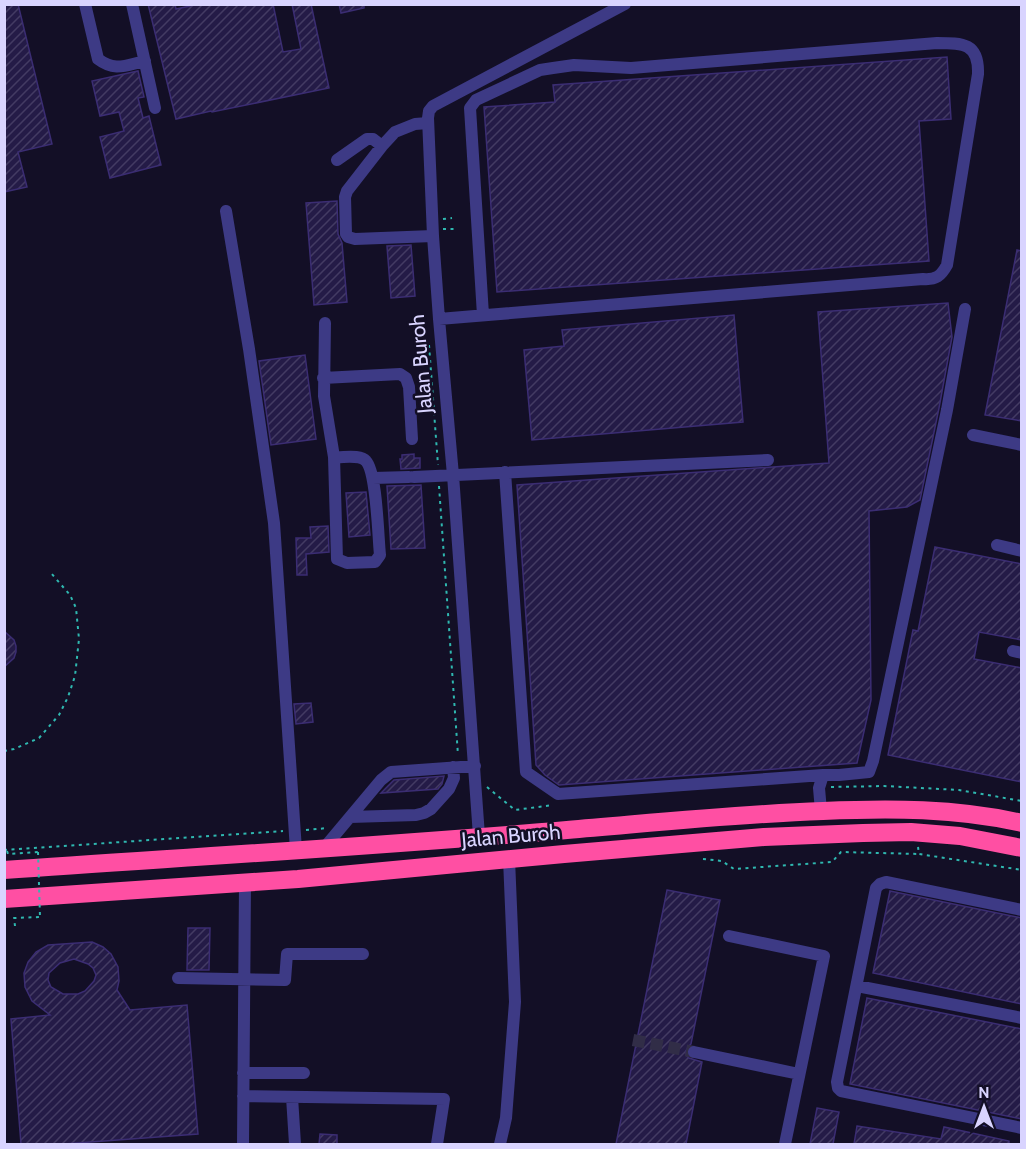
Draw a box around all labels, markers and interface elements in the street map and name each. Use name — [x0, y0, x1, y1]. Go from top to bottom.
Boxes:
street label: Jalan Buroh — [404, 313, 437, 416]
street label: Jalan Buroh — [459, 819, 562, 852]
north arrow — [954, 1077, 1014, 1137]
text: N — [978, 1083, 990, 1102]

